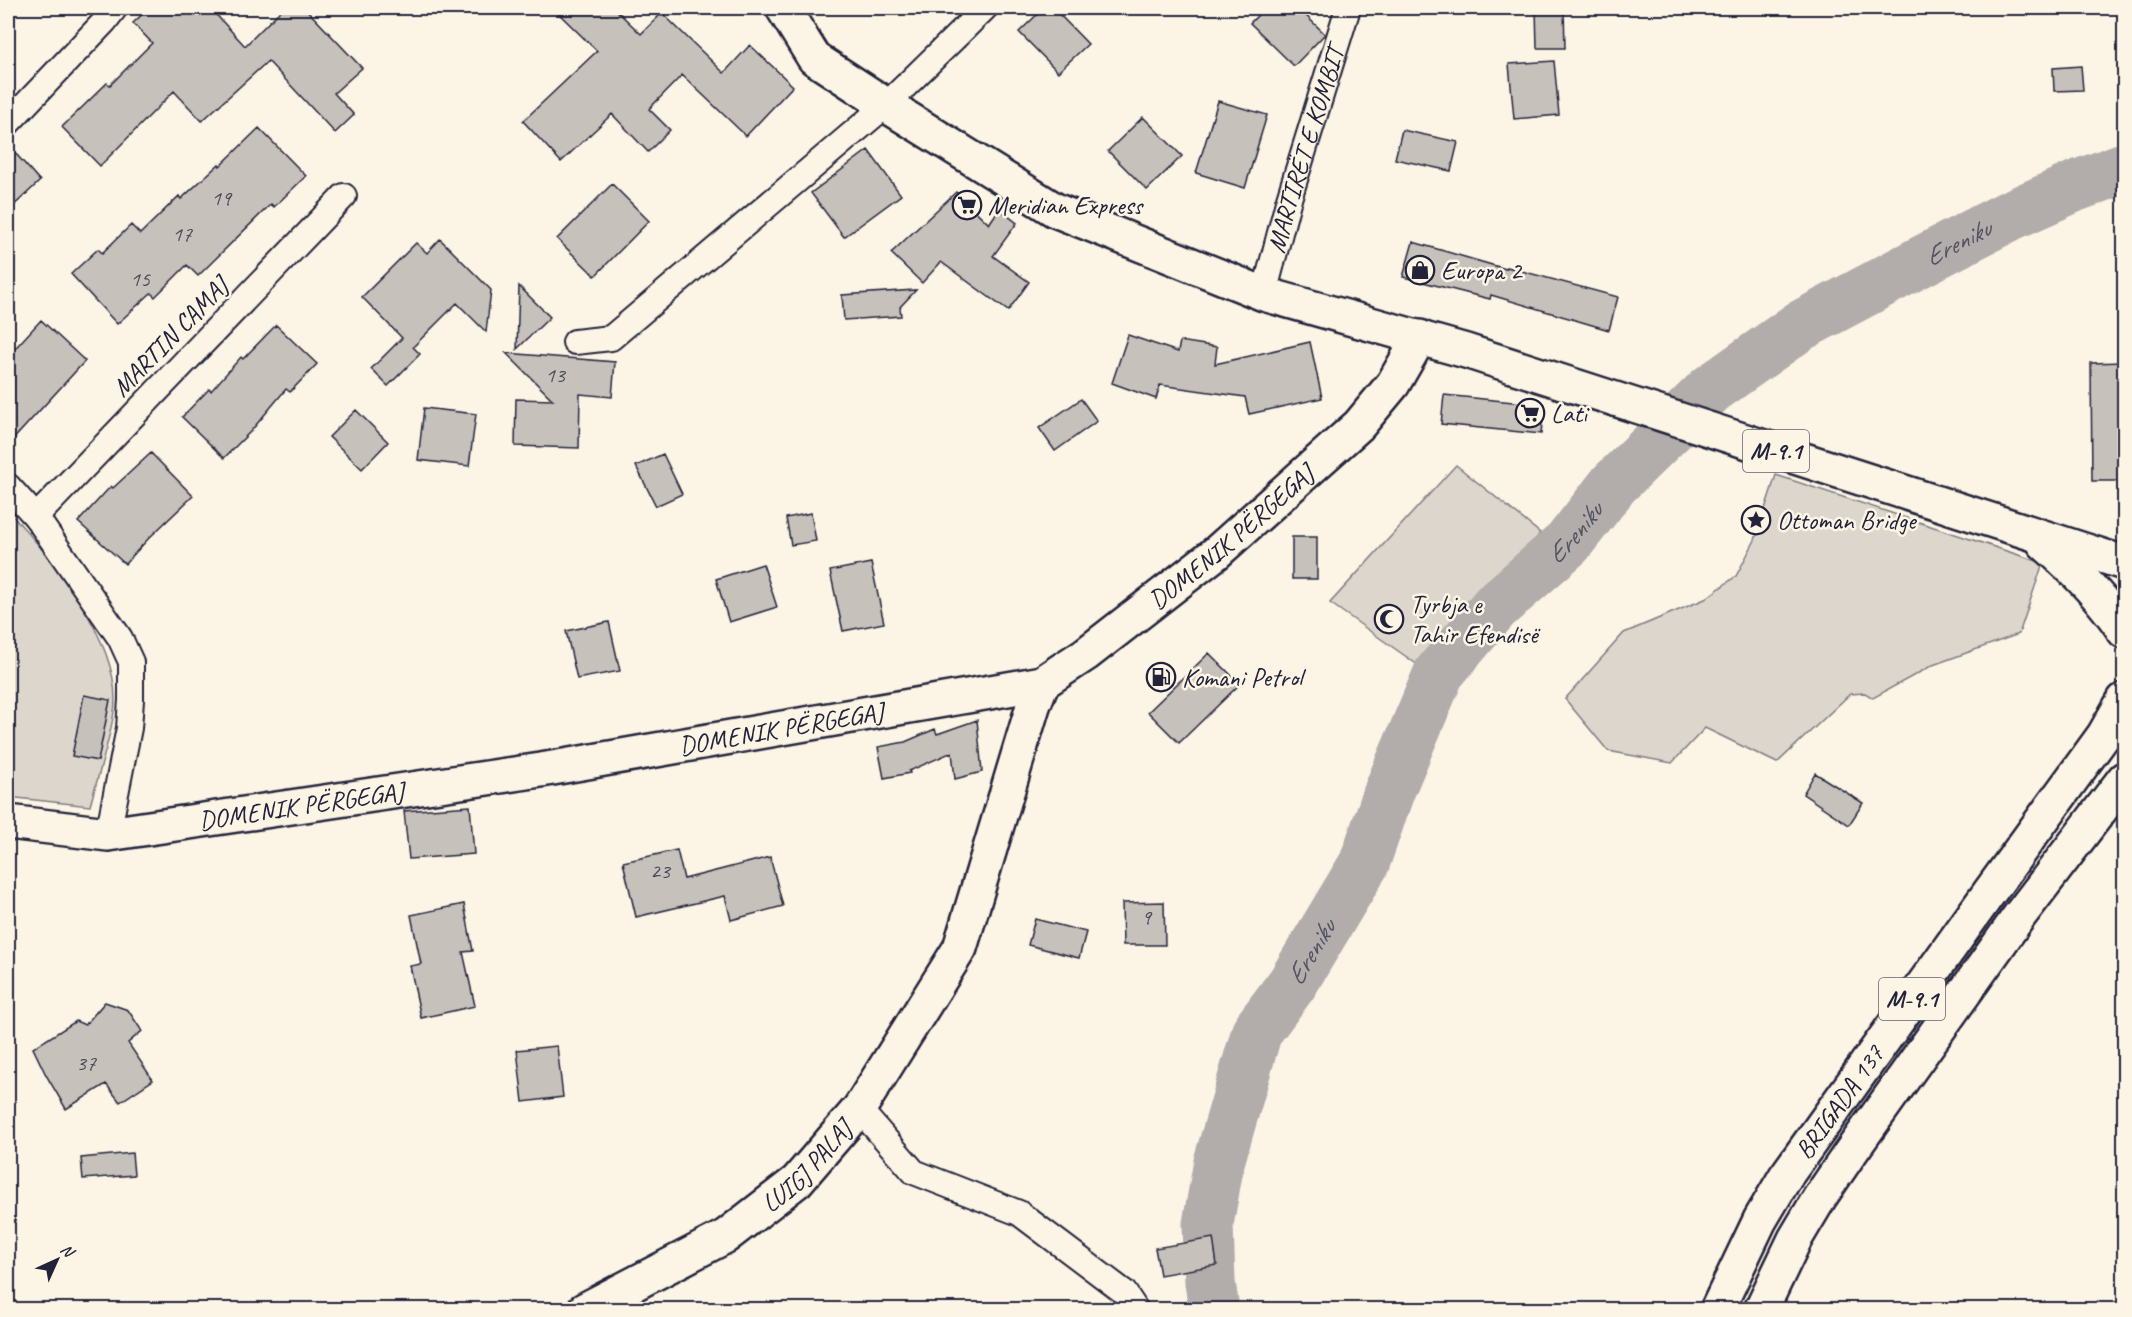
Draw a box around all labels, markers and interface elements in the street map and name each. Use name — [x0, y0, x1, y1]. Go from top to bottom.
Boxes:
street label: MARTIRËT E KOMBIT — [1259, 37, 1353, 256]
house number: 19 — [211, 184, 233, 212]
supermarket icon: Meridian Express — [951, 189, 983, 221]
place label: Meridian Express — [988, 189, 1144, 222]
water label: Ereniku — [1919, 210, 2000, 274]
house number: 17 — [172, 220, 193, 248]
shop icon: Europa 2 — [1404, 254, 1436, 286]
place label: Europa 2 — [1441, 254, 1524, 287]
house number: 15 — [130, 265, 151, 293]
street label: MARTIN CAMAJ — [105, 267, 238, 404]
house number: 13 — [545, 361, 567, 389]
supermarket icon: Lati — [1514, 397, 1546, 429]
place label: Lati — [1551, 397, 1590, 430]
road number: M-9.1 — [1743, 430, 1809, 472]
street label: DOMENIK PËRGEGAJ — [1142, 455, 1323, 616]
water label: Ereniku — [1539, 493, 1613, 571]
place icon: Ottoman Bridge — [1740, 504, 1772, 536]
place label: Ottoman Bridge — [1777, 504, 1918, 537]
place label: Tyrbja e Tahir Efendisë — [1410, 588, 1541, 651]
mosque icon: Tyrbja e Tahir Efendisë — [1373, 603, 1405, 635]
fuel station icon: Komani Petrol — [1145, 661, 1177, 693]
place label: Komani Petrol — [1182, 661, 1307, 694]
street label: DOMENIK PËRGEGAJ — [676, 694, 890, 762]
street label: DOMENIK PËRGEGAJ — [197, 773, 410, 837]
house number: 23 — [650, 857, 672, 885]
house number: 9 — [1141, 903, 1153, 931]
water label: Ereniku — [1278, 910, 1346, 991]
road number: M-9.1 — [1879, 978, 1945, 1020]
street label: BRIGADA 137 — [1787, 1038, 1892, 1165]
house number: 37 — [76, 1049, 97, 1077]
street label: LUIGJ PALAJ — [755, 1110, 862, 1219]
north arrow — [27, 1230, 87, 1290]
text: N — [56, 1240, 80, 1263]

